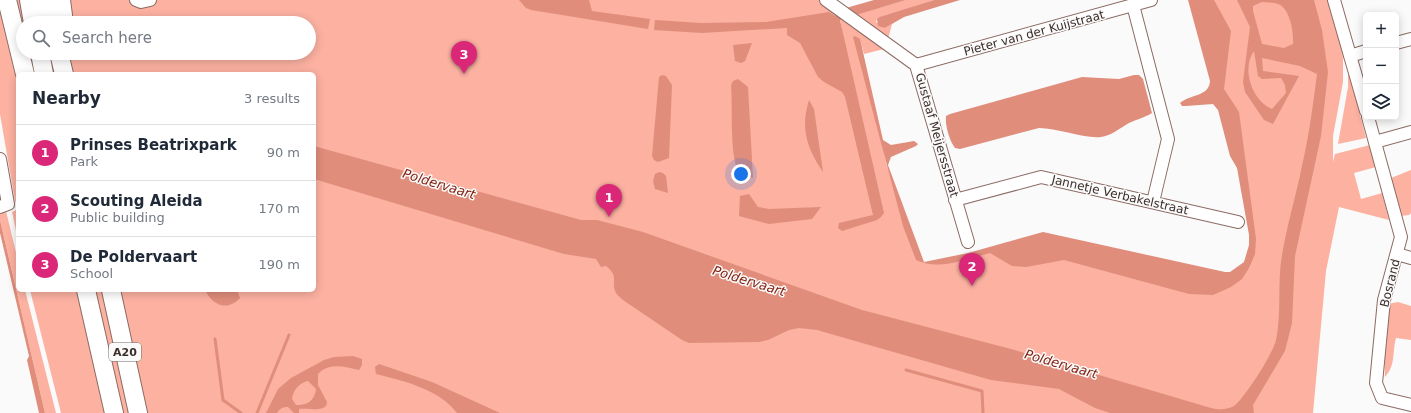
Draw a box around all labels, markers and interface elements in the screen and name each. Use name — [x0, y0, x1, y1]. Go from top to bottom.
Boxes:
street label: Pieter van der Kuijstraat — [962, 7, 1106, 59]
map controls — [1363, 12, 1399, 120]
button: + — [1363, 12, 1399, 48]
search box — [16, 16, 316, 60]
icon: search — [30, 27, 52, 49]
text: Search here — [62, 29, 152, 47]
pin: 3 — [451, 41, 477, 74]
button: − — [1363, 48, 1399, 84]
street label: Gustaaf Meijersstraat — [913, 71, 962, 199]
button: layers — [1363, 84, 1399, 120]
text: Nearby — [32, 88, 101, 108]
text: 3 results — [244, 91, 300, 106]
text: Prinses Beatrixpark — [70, 136, 237, 154]
text: 1 — [40, 145, 50, 160]
text: 90 m — [267, 145, 300, 160]
text: Park — [70, 154, 98, 169]
your location — [731, 164, 751, 184]
water label: Poldervaart — [401, 166, 478, 202]
street label: Jannetje Verbakelstraat — [1049, 172, 1190, 218]
pin: 1 — [596, 184, 622, 217]
text: Scouting Aleida — [70, 192, 203, 210]
text: 2 — [40, 201, 50, 216]
text: 170 m — [258, 201, 300, 216]
text: Public building — [70, 210, 165, 225]
text: De Poldervaart — [70, 248, 197, 266]
pin: 2 — [959, 253, 985, 286]
text: 3 — [40, 257, 50, 272]
text: 190 m — [258, 257, 300, 272]
street label: Bosrand — [1377, 257, 1403, 309]
water label: Poldervaart — [711, 263, 788, 299]
text: School — [70, 266, 113, 281]
road number: A20 — [109, 343, 141, 361]
water label: Poldervaart — [1023, 346, 1100, 382]

